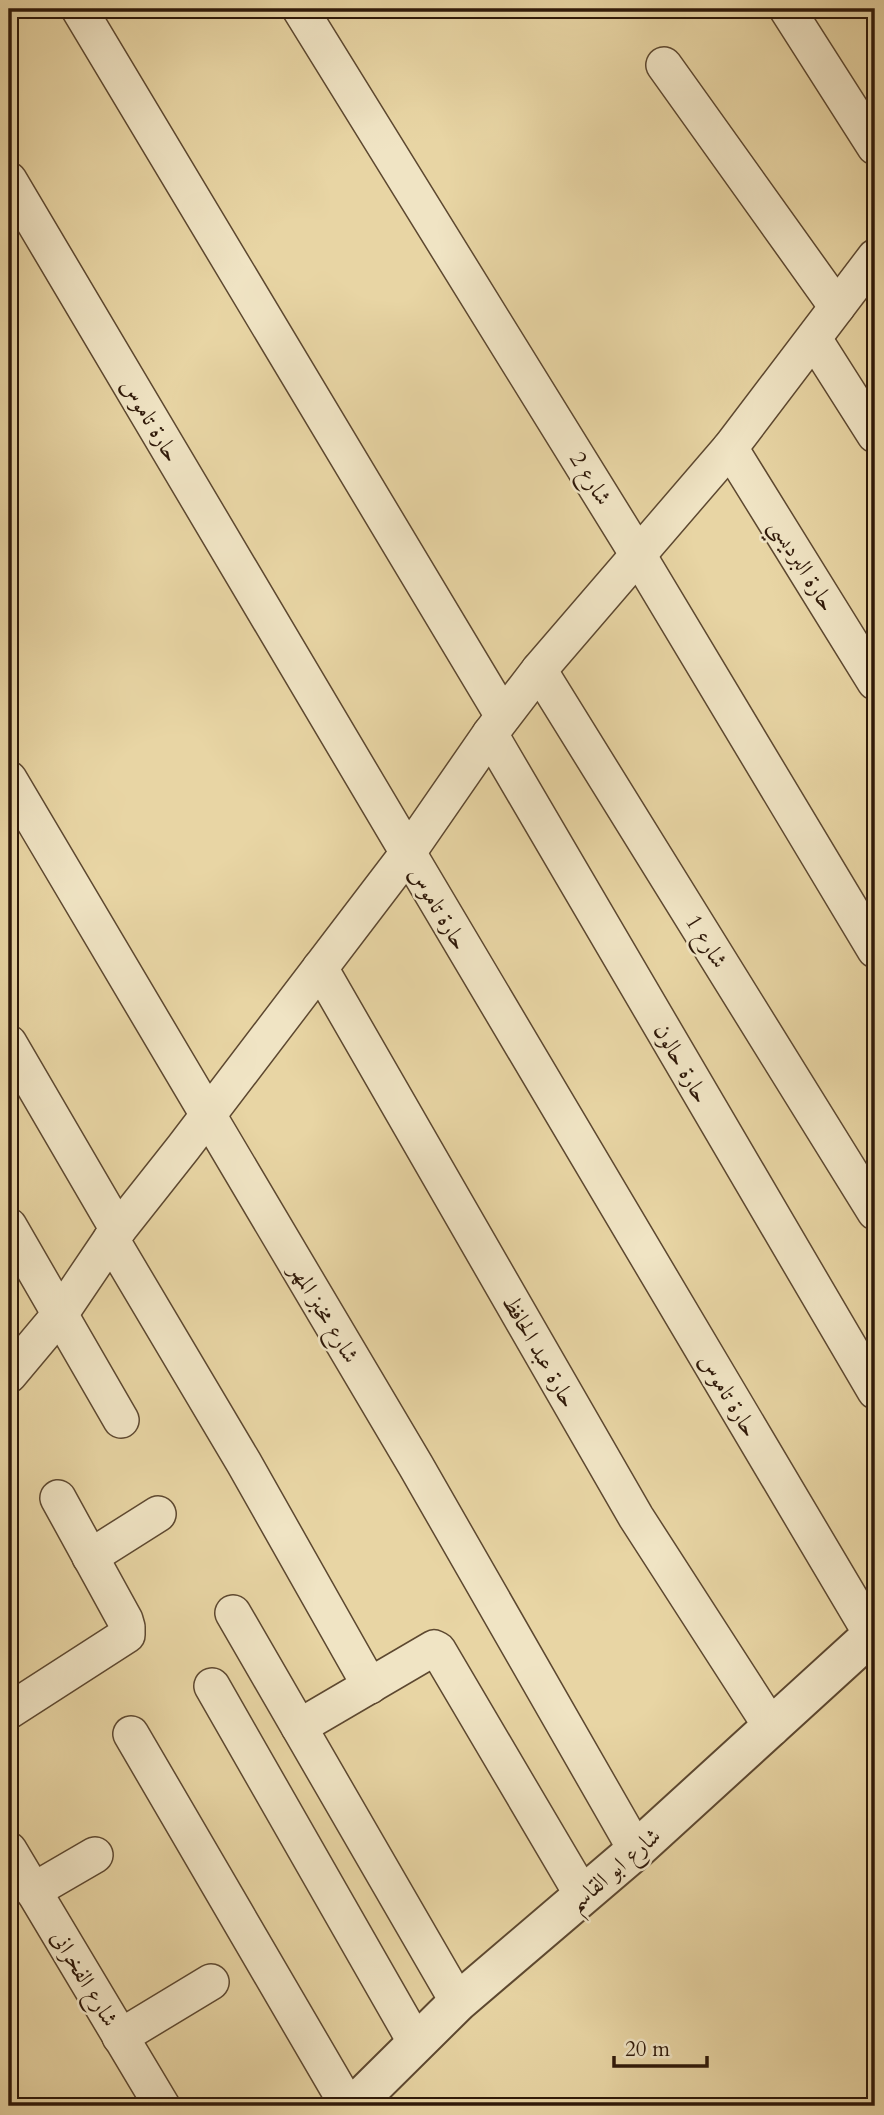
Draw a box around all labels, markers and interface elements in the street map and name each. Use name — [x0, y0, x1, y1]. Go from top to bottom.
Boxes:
street label: حارة تاموس — [113, 373, 188, 468]
street label: شارع 2 — [559, 446, 619, 513]
street label: حارة البرديسي — [757, 513, 843, 621]
street label: حارة تاموس — [401, 861, 476, 956]
street label: شارع 1 — [675, 909, 735, 976]
street label: حارة حالون — [646, 1018, 717, 1109]
street label: شارع مخبز المهر — [278, 1256, 366, 1371]
street label: حارة عبد الحافظ — [495, 1289, 584, 1413]
street label: حارة تاموس — [691, 1348, 766, 1443]
street label: شارع ابو القاسم — [561, 1820, 672, 1924]
street label: شارع الفخرانى — [40, 1924, 126, 2034]
scale bar — [614, 2024, 707, 2068]
text: 20 m — [625, 2035, 670, 2064]

